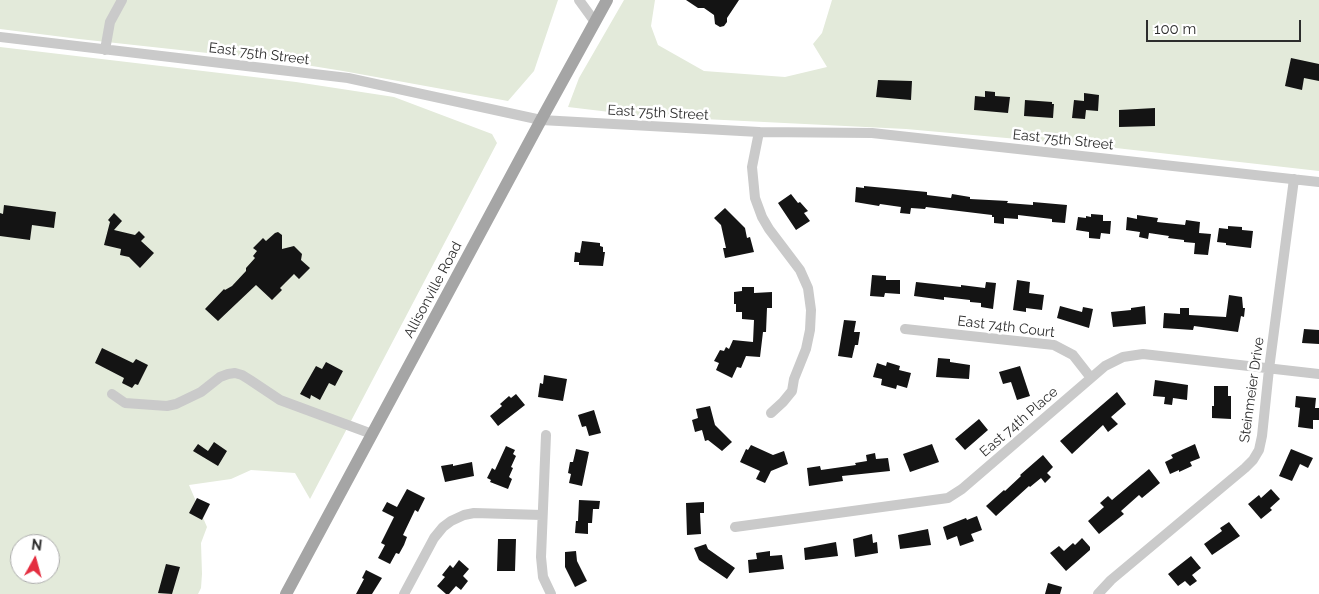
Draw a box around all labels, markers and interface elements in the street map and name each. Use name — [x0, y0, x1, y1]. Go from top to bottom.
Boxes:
scale bar — [1149, 10, 1304, 42]
text: 100 m — [1154, 20, 1196, 38]
street label: East 75th Street — [208, 39, 310, 69]
street label: East 75th Street — [607, 102, 709, 124]
street label: East 75th Street — [1012, 126, 1114, 154]
street label: Allisonville Road — [401, 239, 465, 341]
street label: East 74th Court — [956, 313, 1056, 341]
street label: Steinmeier Drive — [1236, 336, 1268, 444]
street label: East 74th Place — [977, 384, 1061, 460]
north arrow — [10, 534, 60, 584]
text: N — [30, 537, 43, 554]

